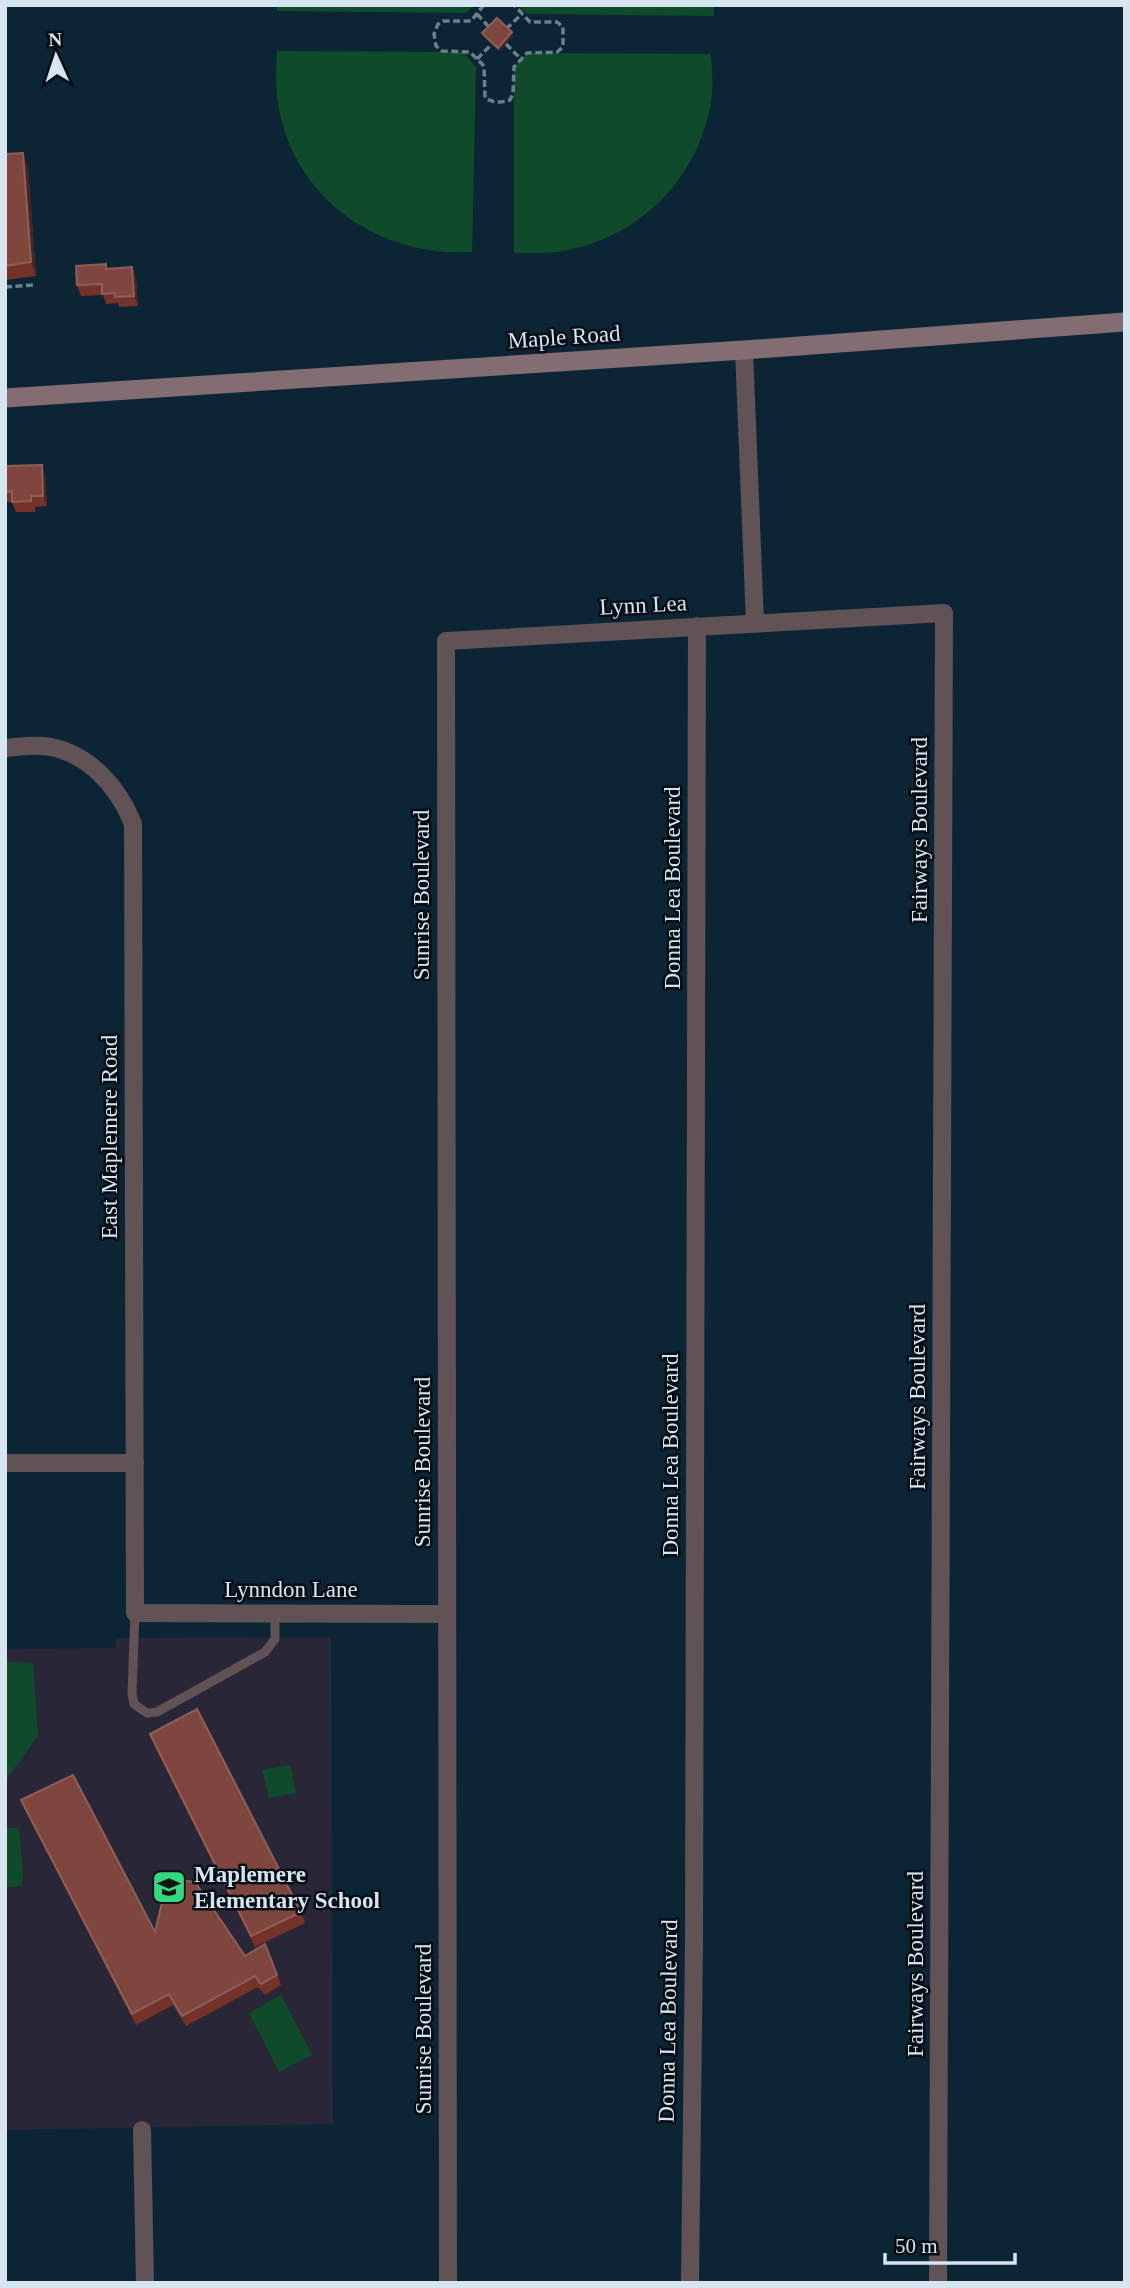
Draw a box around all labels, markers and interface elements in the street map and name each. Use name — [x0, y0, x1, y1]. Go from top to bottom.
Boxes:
north arrow — [21, 21, 91, 91]
text: N — [48, 29, 63, 50]
street label: Maple Road — [507, 321, 622, 353]
street label: Lynn Lea — [599, 590, 687, 620]
street label: Fairways Boulevard — [907, 737, 932, 923]
street label: Donna Lea Boulevard — [660, 786, 685, 990]
street label: Sunrise Boulevard — [409, 809, 434, 980]
street label: East Maplemere Road — [97, 1034, 122, 1239]
street label: Fairways Boulevard — [905, 1304, 930, 1490]
street label: Donna Lea Boulevard — [658, 1353, 683, 1557]
street label: Sunrise Boulevard — [410, 1376, 435, 1547]
street label: Lynndon Lane — [224, 1577, 358, 1602]
place label: Maplemere Elementary School — [194, 1862, 380, 1913]
school or university icon: Maplemere Elementary School — [150, 1868, 188, 1906]
street label: Fairways Boulevard — [903, 1871, 928, 2057]
street label: Donna Lea Boulevard — [654, 1919, 682, 2123]
street label: Sunrise Boulevard — [411, 1943, 436, 2114]
scale bar — [885, 2222, 1014, 2266]
text: 50 m — [895, 2234, 938, 2258]

